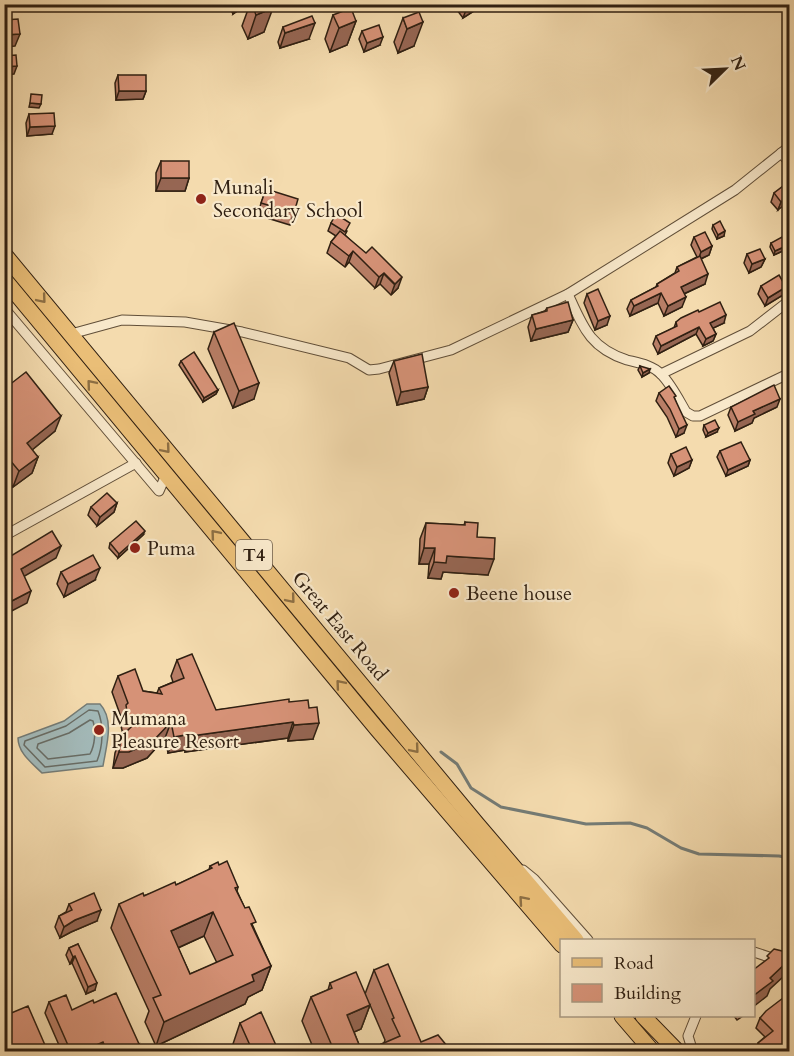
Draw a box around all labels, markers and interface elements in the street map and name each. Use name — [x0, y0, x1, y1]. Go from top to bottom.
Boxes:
north arrow — [695, 39, 755, 99]
text: N — [725, 52, 751, 74]
place label: Munali Secondary School — [213, 174, 363, 224]
marker: Munali Secondary School — [194, 192, 208, 206]
one-way arrow — [35, 292, 46, 303]
one-way arrow — [88, 379, 99, 390]
one-way arrow — [159, 442, 170, 453]
one-way arrow — [212, 530, 223, 541]
place label: Puma — [147, 535, 196, 562]
road number: T4 — [236, 540, 272, 570]
marker: Puma — [128, 541, 142, 555]
street label: Great East Road — [286, 565, 394, 687]
place label: Beene house — [466, 580, 572, 607]
marker: Beene house — [447, 586, 461, 600]
one-way arrow — [283, 593, 294, 604]
one-way arrow — [336, 680, 347, 691]
place label: Mumana Pleasure Resort — [111, 705, 240, 755]
marker: Mumana Pleasure Resort — [92, 723, 106, 737]
one-way arrow — [408, 743, 419, 754]
one-way arrow — [520, 896, 531, 907]
legend — [560, 939, 755, 1017]
text: Road — [614, 951, 654, 976]
text: Building — [614, 981, 682, 1006]

